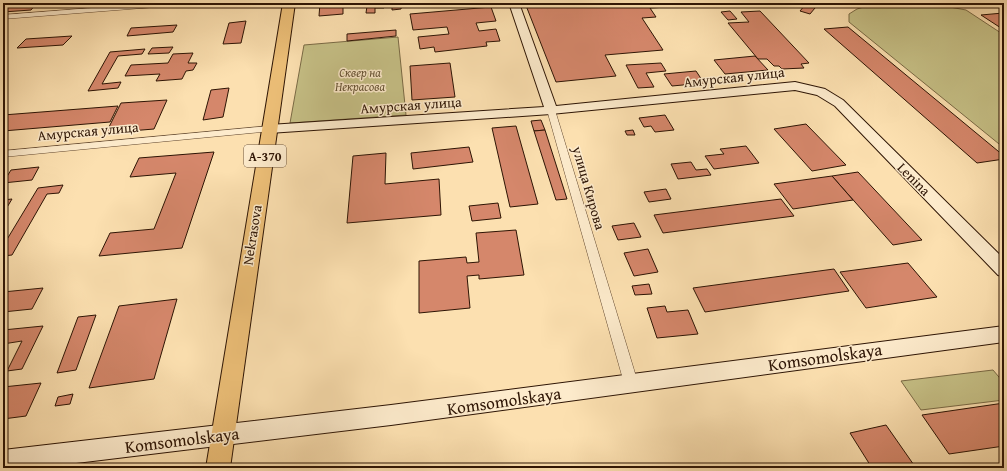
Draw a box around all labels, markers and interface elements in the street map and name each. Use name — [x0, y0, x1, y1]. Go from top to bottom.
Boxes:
street label: Амурская улица — [683, 62, 786, 92]
park label: Сквер на Некрасова — [335, 64, 385, 95]
street label: Амурская улица — [360, 91, 463, 119]
street label: Амурская улица — [37, 117, 140, 145]
street label: улица Кирова — [567, 143, 611, 232]
road number: А-370 — [244, 145, 286, 167]
street label: Lenina — [893, 158, 935, 200]
street label: Nekrasova — [237, 203, 267, 267]
street label: Komsomolskaya — [766, 336, 884, 377]
street label: Komsomolskaya — [445, 380, 563, 421]
street label: Komsomolskaya — [123, 420, 241, 459]

